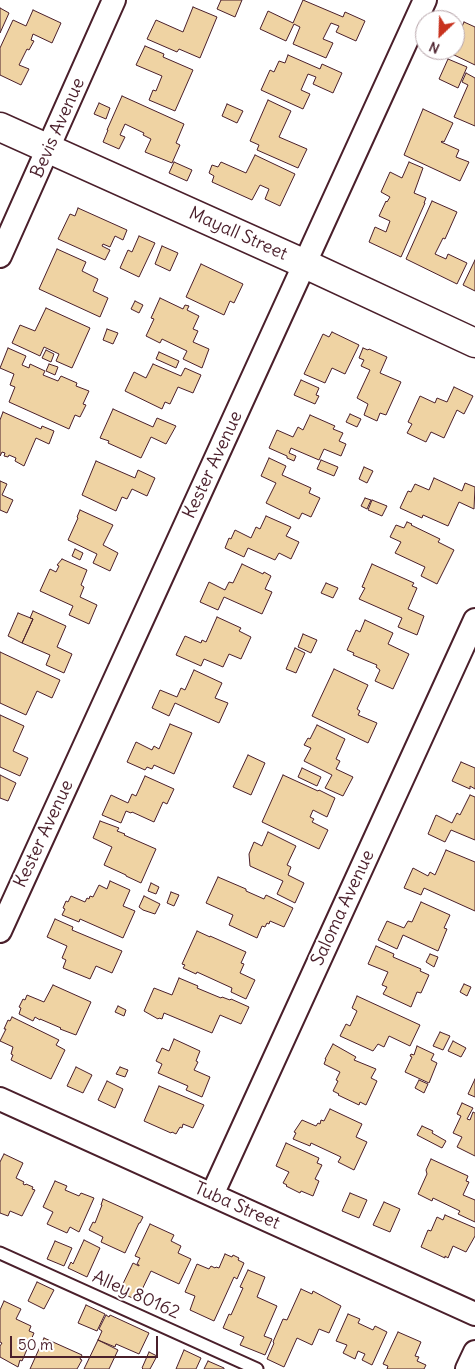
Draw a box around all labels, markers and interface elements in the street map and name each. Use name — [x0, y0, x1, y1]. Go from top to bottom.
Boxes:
north arrow — [415, 10, 465, 60]
text: N — [426, 38, 442, 58]
street label: Bevis Avenue — [26, 75, 90, 181]
street label: Mayall Street — [185, 203, 291, 265]
street label: Kester Avenue — [179, 408, 247, 522]
street label: Kester Avenue — [10, 777, 78, 891]
street label: Saloma Avenue — [307, 847, 379, 969]
street label: Tuba Street — [191, 1178, 283, 1234]
street label: Alley 80162 — [89, 1266, 183, 1324]
scale bar — [12, 1326, 160, 1358]
text: 50 m — [18, 1335, 53, 1354]

